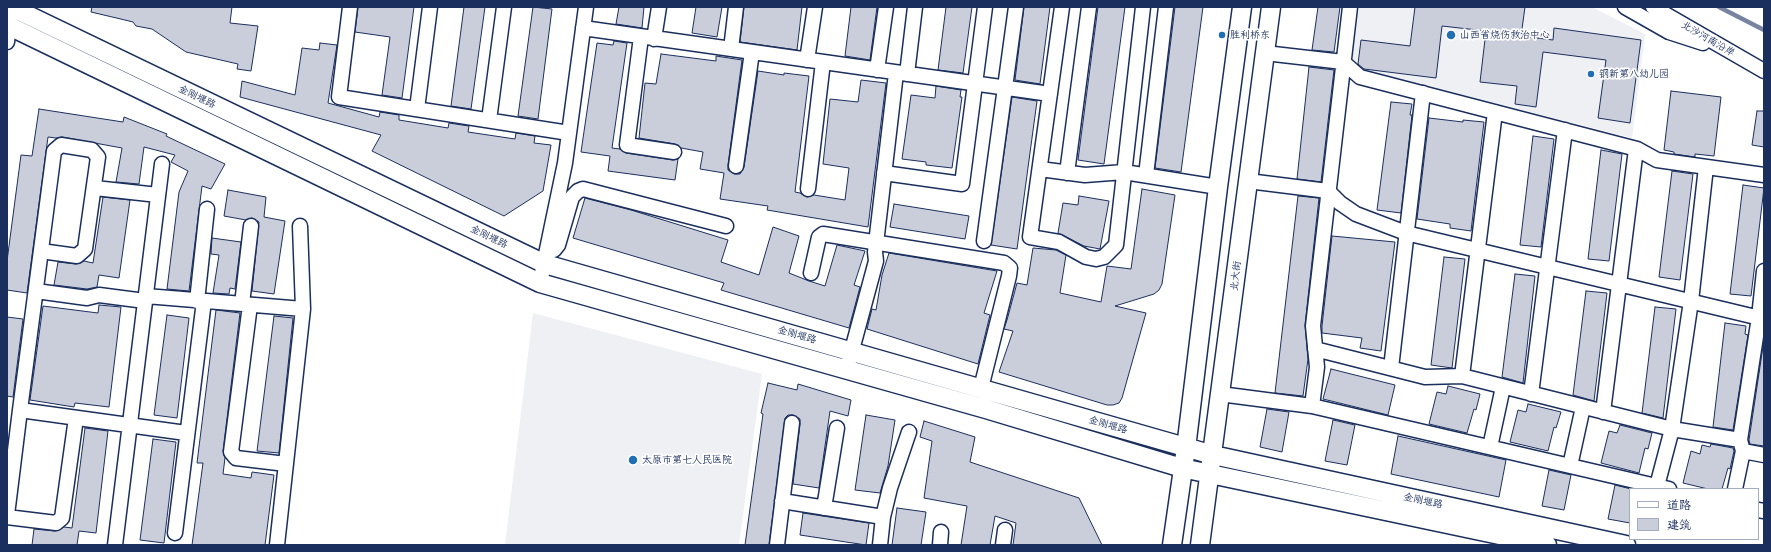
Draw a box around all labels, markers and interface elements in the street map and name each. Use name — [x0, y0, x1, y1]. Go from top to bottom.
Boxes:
street label: 北沙河南沿岸 — [1679, 19, 1737, 59]
place label: 胜利桥东 — [1230, 29, 1270, 41]
marker: 山西省烧伤救治中心 — [1445, 29, 1457, 41]
place label: 山西省烧伤救治中心 — [1460, 29, 1550, 41]
marker: 胜利桥东 — [1217, 30, 1227, 40]
place label: 钢新第八幼儿园 — [1599, 68, 1669, 80]
marker: 钢新第八幼儿园 — [1586, 69, 1596, 79]
street label: 金刚堰路 — [176, 83, 218, 111]
street label: 金刚堰路 — [468, 223, 510, 251]
street label: 北大街 — [1228, 260, 1244, 292]
street label: 金刚堰路 — [776, 324, 818, 346]
street label: 金刚堰路 — [1087, 414, 1129, 436]
marker: 太原市第七人民医院 — [627, 454, 639, 466]
place label: 太原市第七人民医院 — [642, 454, 732, 466]
legend — [1629, 488, 1759, 540]
street label: 金刚堰路 — [1402, 491, 1444, 511]
text: 道路 — [1667, 495, 1691, 513]
text: 建筑 — [1667, 515, 1691, 533]

